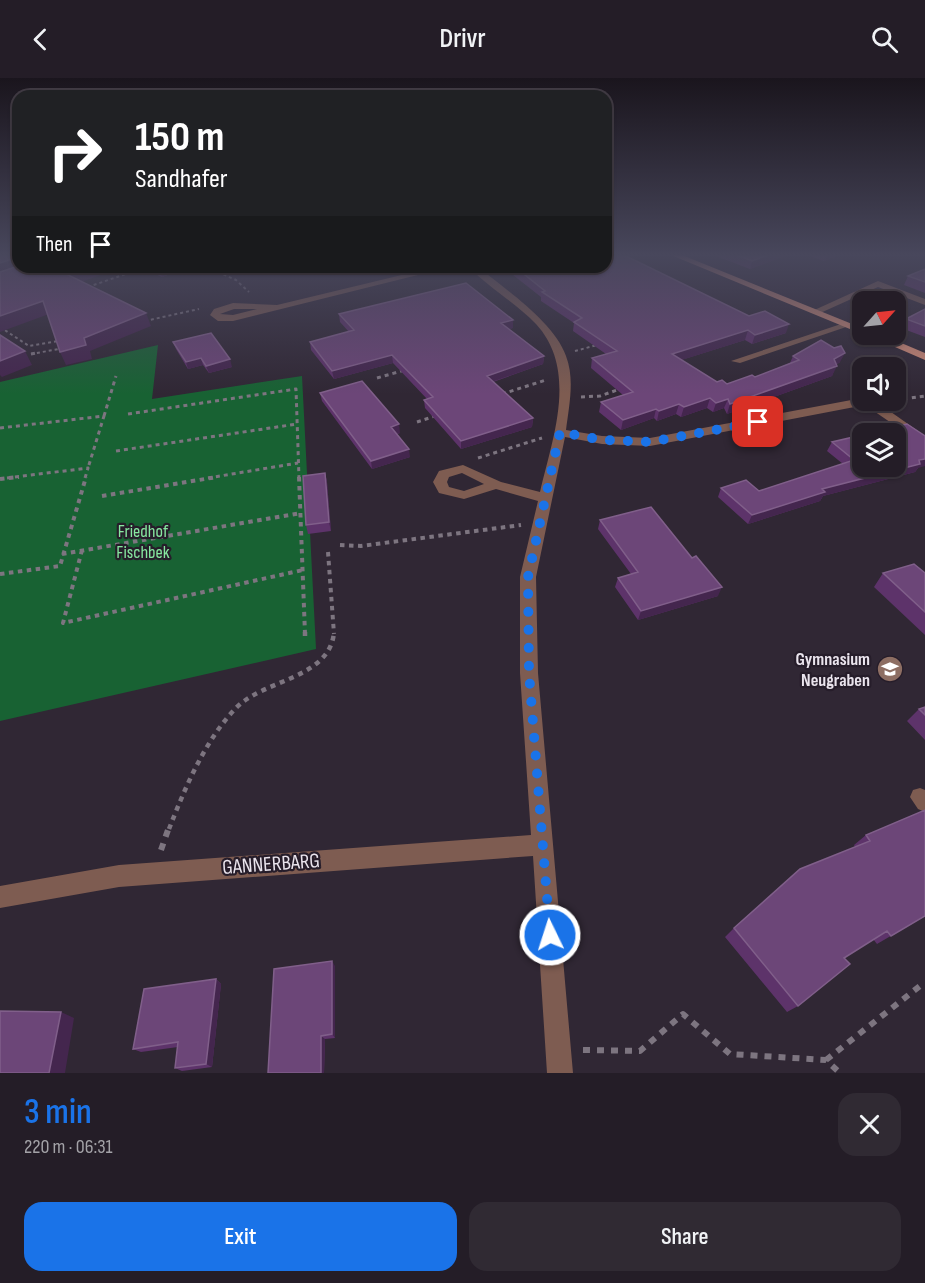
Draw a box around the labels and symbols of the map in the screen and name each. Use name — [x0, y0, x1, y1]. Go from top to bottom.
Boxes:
north arrow — [852, 291, 906, 345]
pin — [732, 396, 783, 447]
park label: Friedhof Fischbek — [116, 521, 170, 563]
place label: Gymnasium Neugraben — [796, 649, 870, 691]
school or university icon: Gymnasium Neugraben — [875, 654, 905, 684]
street label: GANNERBARG — [221, 848, 321, 880]
position arrow — [518, 903, 582, 967]

